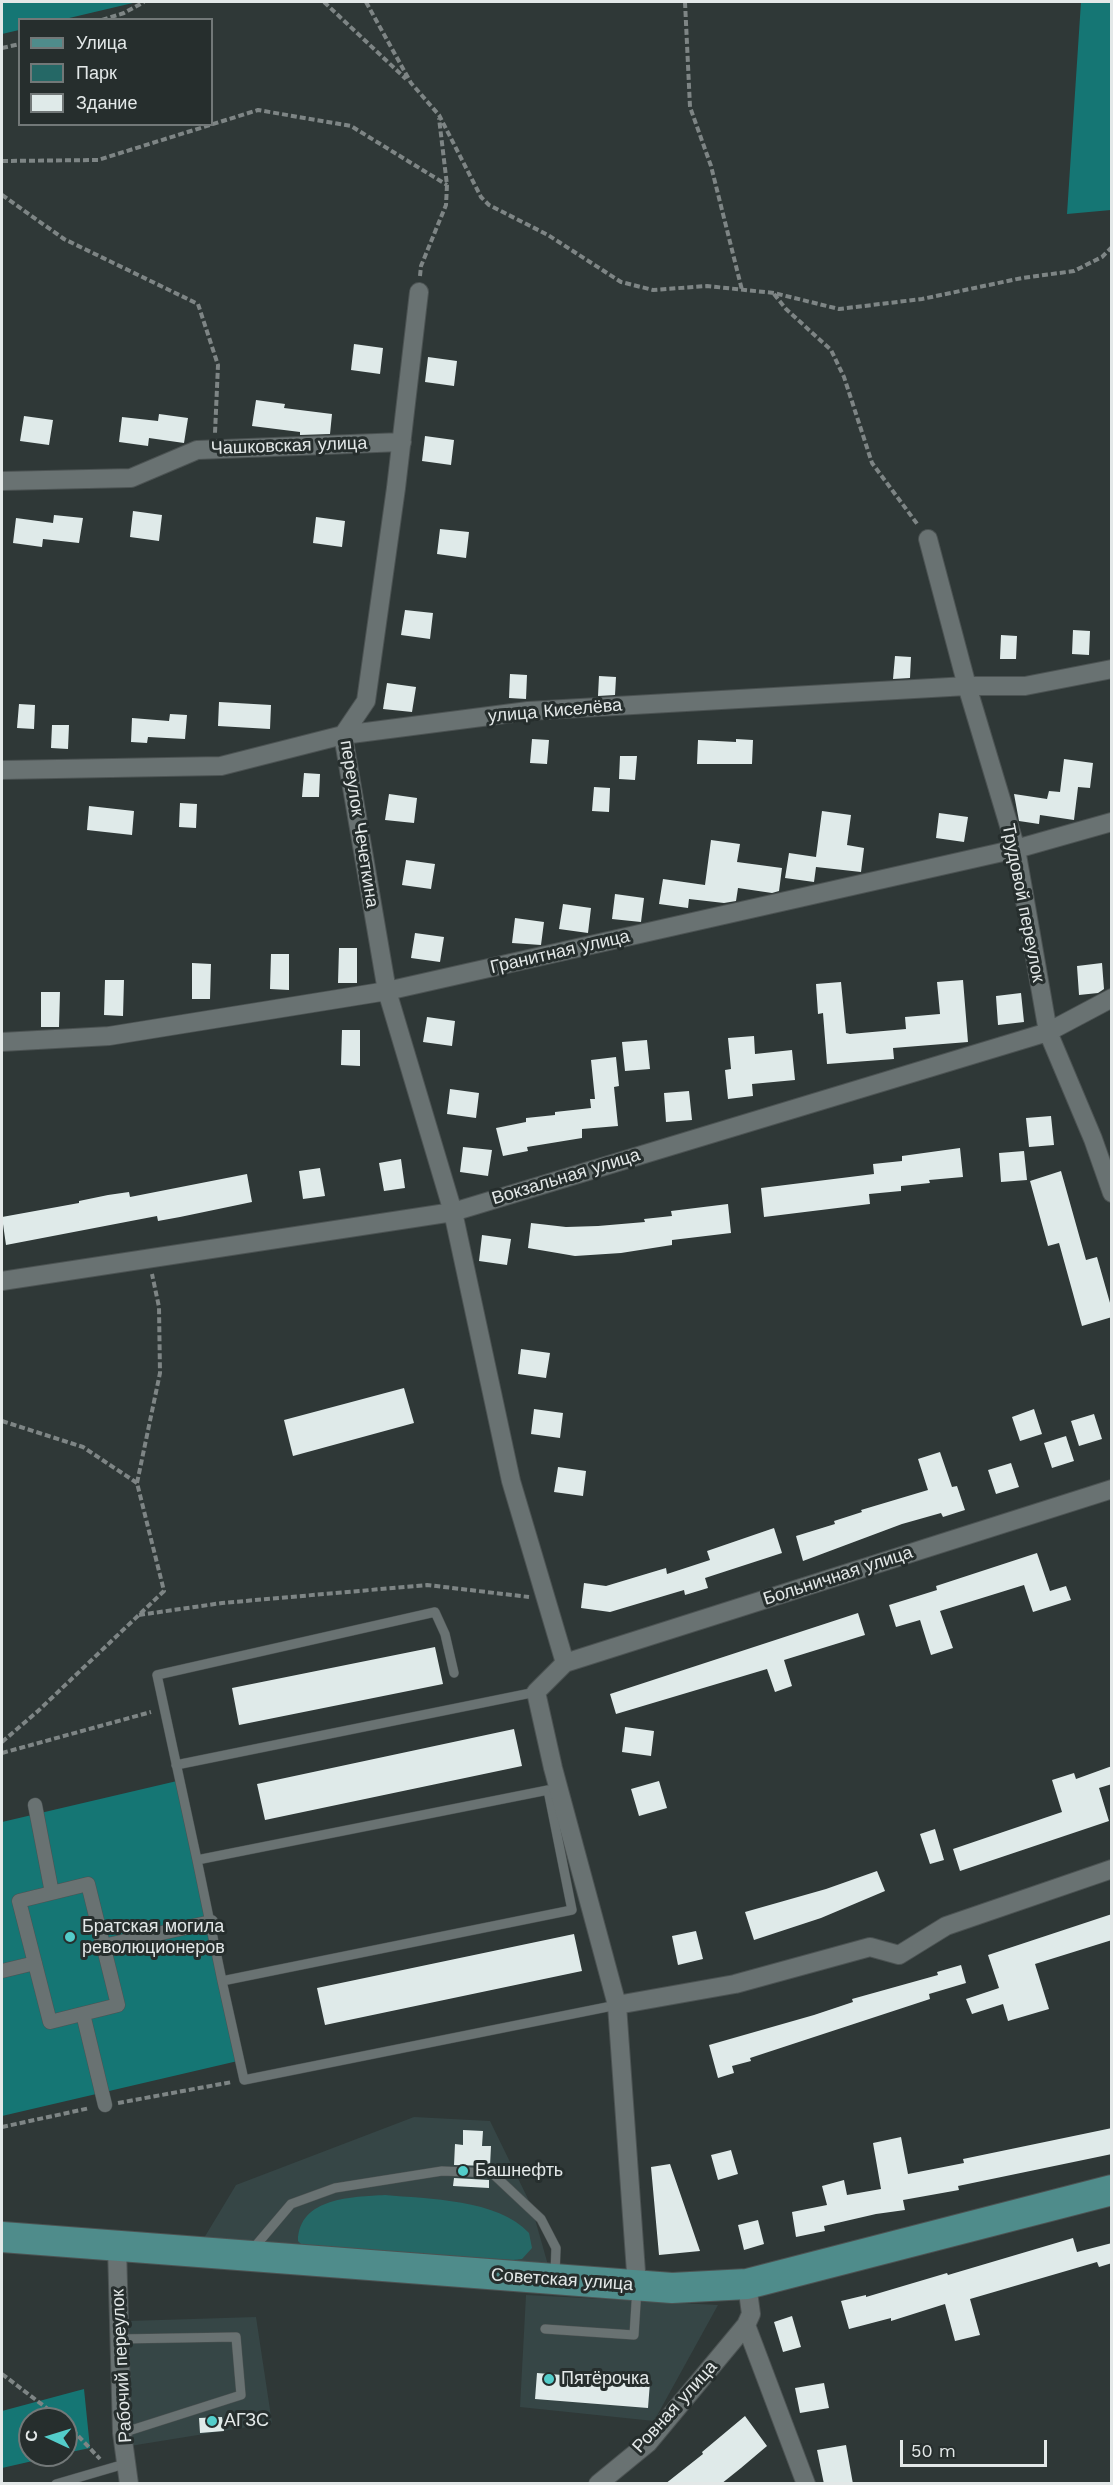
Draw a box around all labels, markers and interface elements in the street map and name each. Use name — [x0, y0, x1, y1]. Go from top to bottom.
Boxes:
legend — [18, 18, 213, 126]
text: Улица — [76, 32, 127, 53]
text: Парк — [76, 62, 117, 83]
text: Здание — [76, 92, 137, 113]
street label: Чашковская улица — [210, 432, 368, 460]
street label: улица Киселёва — [487, 694, 623, 728]
street label: переулок Чечеткина — [335, 739, 383, 909]
street label: Трудовой переулок — [997, 822, 1049, 984]
street label: Гранитная улица — [488, 925, 632, 979]
street label: Вокзальная улица — [489, 1144, 643, 1210]
street label: Больничная улица — [760, 1542, 916, 1610]
place label: Братская могила революционеров — [82, 1916, 225, 1958]
marker: Братская могила революционеров — [63, 1930, 77, 1944]
place label: Башнефть — [475, 2160, 563, 2182]
marker: Башнефть — [456, 2164, 470, 2178]
street label: Советская улица — [490, 2264, 634, 2296]
street label: Рабочий переулок — [107, 2289, 137, 2443]
street label: Ровная улица — [628, 2357, 722, 2457]
place label: Пятёрочка — [561, 2368, 649, 2390]
marker: Пятёрочка — [542, 2372, 556, 2386]
north arrow — [18, 2407, 78, 2467]
place label: АГЗС — [224, 2410, 269, 2432]
marker: АГЗС — [205, 2414, 219, 2428]
scale bar — [903, 2428, 1050, 2466]
text: С — [22, 2429, 41, 2442]
text: 50 m — [911, 2440, 956, 2461]

